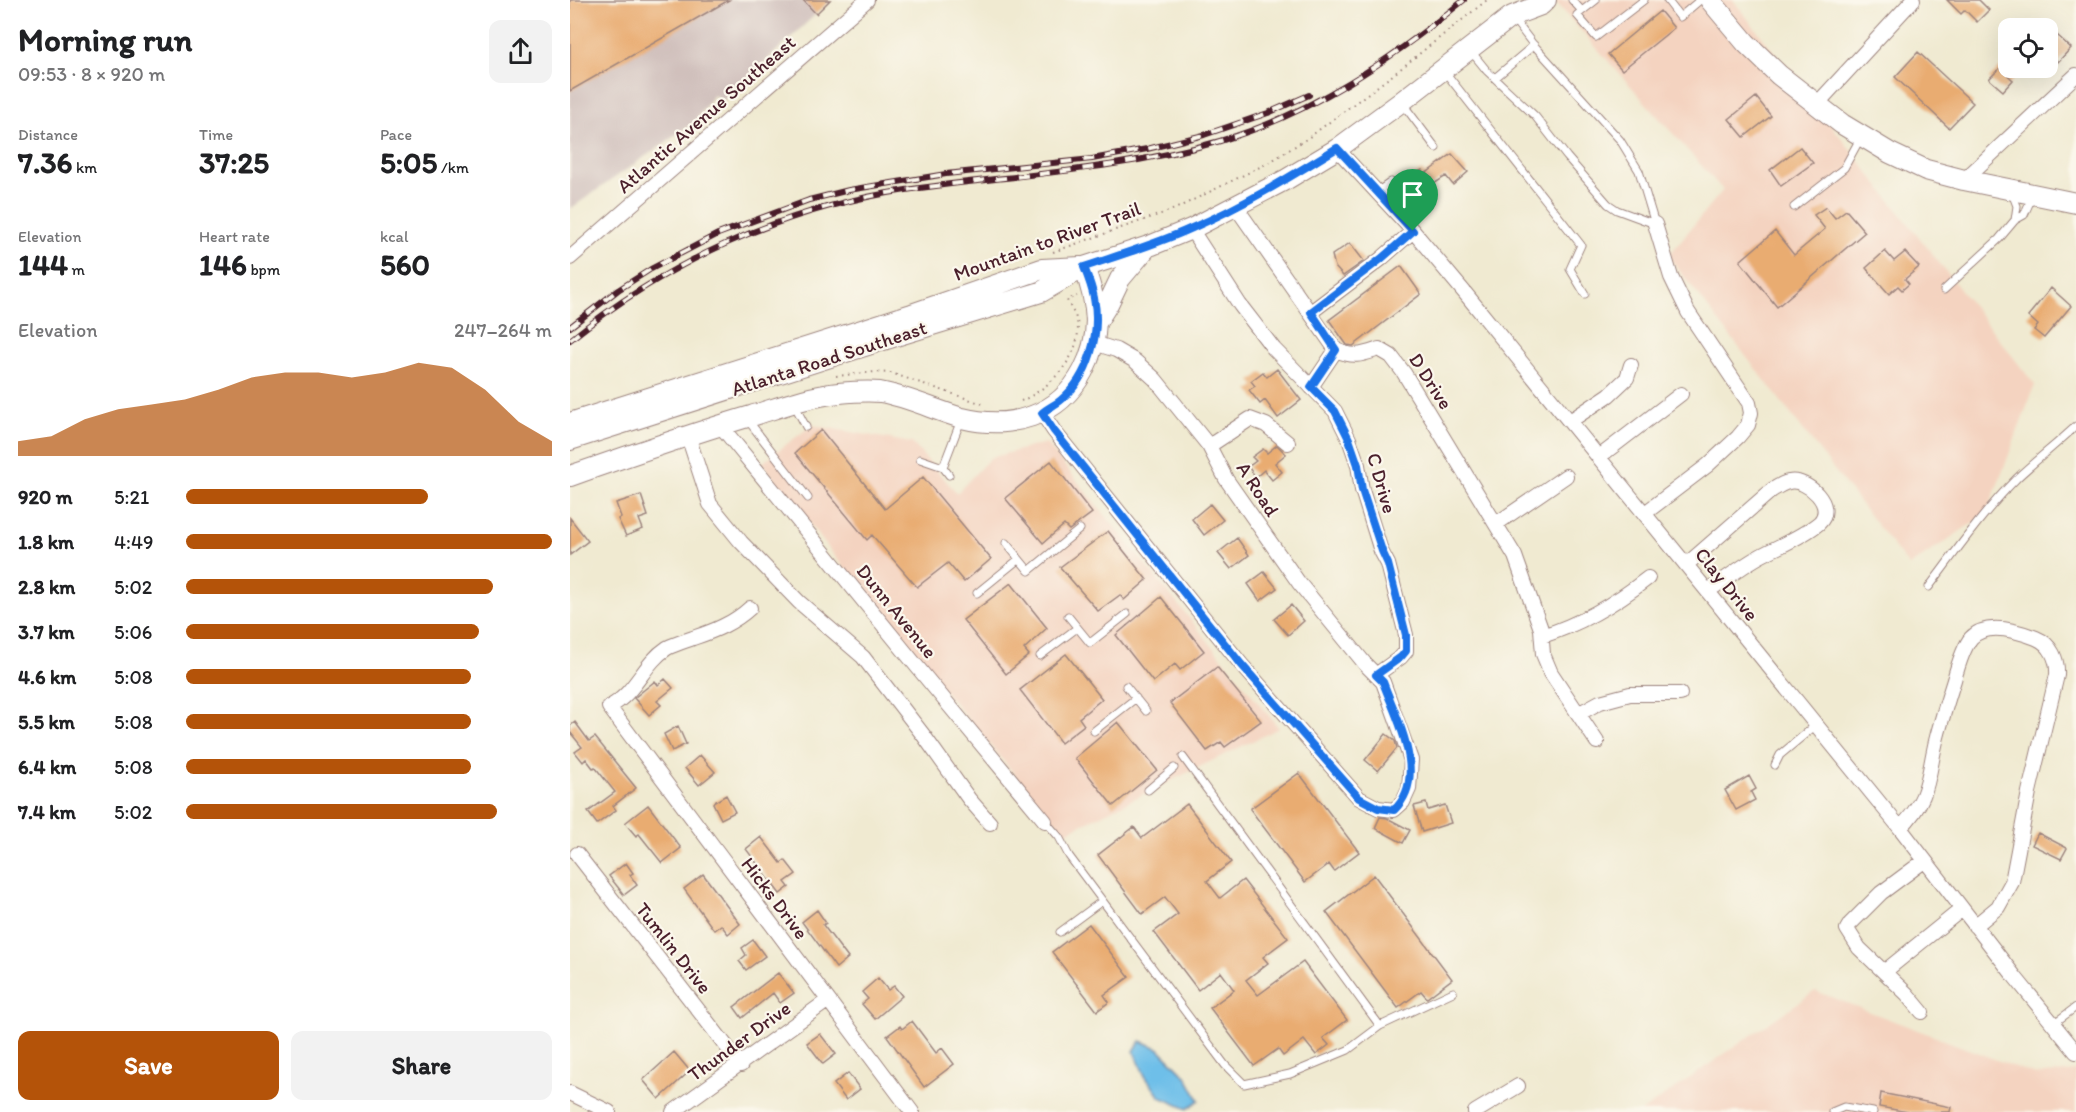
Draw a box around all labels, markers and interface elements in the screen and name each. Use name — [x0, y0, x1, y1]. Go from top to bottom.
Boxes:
map controls — [1998, 18, 2058, 78]
button: locate — [1998, 18, 2058, 78]
text: Morning run — [18, 20, 193, 59]
button: share — [489, 20, 552, 83]
street label: Atlantic Avenue Southeast — [612, 30, 800, 198]
text: 09:53 · 8 × 920 m — [18, 62, 165, 86]
text: Distance — [18, 125, 78, 144]
text: Time — [199, 125, 233, 144]
text: Pace — [380, 125, 412, 144]
text: 7.36 — [18, 144, 72, 181]
text: 37:25 — [199, 144, 269, 181]
text: 5:05 — [380, 144, 437, 181]
text: km — [72, 158, 97, 177]
text: /km — [437, 158, 469, 177]
pin — [1387, 169, 1438, 231]
icon: arrive — [1396, 178, 1429, 211]
street label: Mountain to River Trail — [950, 196, 1144, 286]
text: Elevation — [18, 227, 82, 246]
text: Heart rate — [199, 227, 270, 246]
text: kcal — [380, 227, 408, 246]
text: 144 — [18, 246, 68, 283]
text: 146 — [199, 246, 247, 283]
text: 560 — [380, 246, 430, 283]
text: m — [68, 260, 85, 279]
text: bpm — [247, 260, 280, 279]
street label: Atlanta Road Southeast — [728, 315, 930, 401]
text: Elevation — [18, 318, 97, 342]
text: 247–264 m — [454, 318, 552, 342]
street label: D Drive — [1404, 348, 1458, 414]
street label: C Drive — [1362, 450, 1402, 516]
street label: A Road — [1231, 457, 1285, 521]
text: 920 m — [18, 485, 73, 509]
text: 5:21 — [114, 485, 149, 509]
text: 1.8 km — [18, 530, 74, 554]
text: 4:49 — [114, 530, 153, 554]
street label: Clay Drive — [1690, 542, 1764, 626]
street label: Dunn Avenue — [852, 559, 942, 663]
text: 2.8 km — [18, 575, 75, 599]
text: 5:02 — [114, 575, 152, 599]
text: 3.7 km — [18, 620, 75, 644]
text: 5:06 — [114, 620, 152, 644]
text: 4.6 km — [18, 665, 76, 689]
text: 5:08 — [114, 665, 153, 689]
text: 5.5 km — [18, 710, 75, 734]
text: 5:08 — [114, 710, 153, 734]
text: 6.4 km — [18, 755, 76, 779]
text: 5:08 — [114, 755, 153, 779]
text: 7.4 km — [18, 800, 76, 824]
text: 5:02 — [114, 800, 152, 824]
street label: Hicks Drive — [736, 852, 814, 944]
street label: Tumlin Drive — [631, 898, 717, 998]
street label: Thunder Drive — [683, 996, 795, 1086]
button: Save — [18, 1031, 279, 1100]
button: Share — [291, 1031, 552, 1100]

